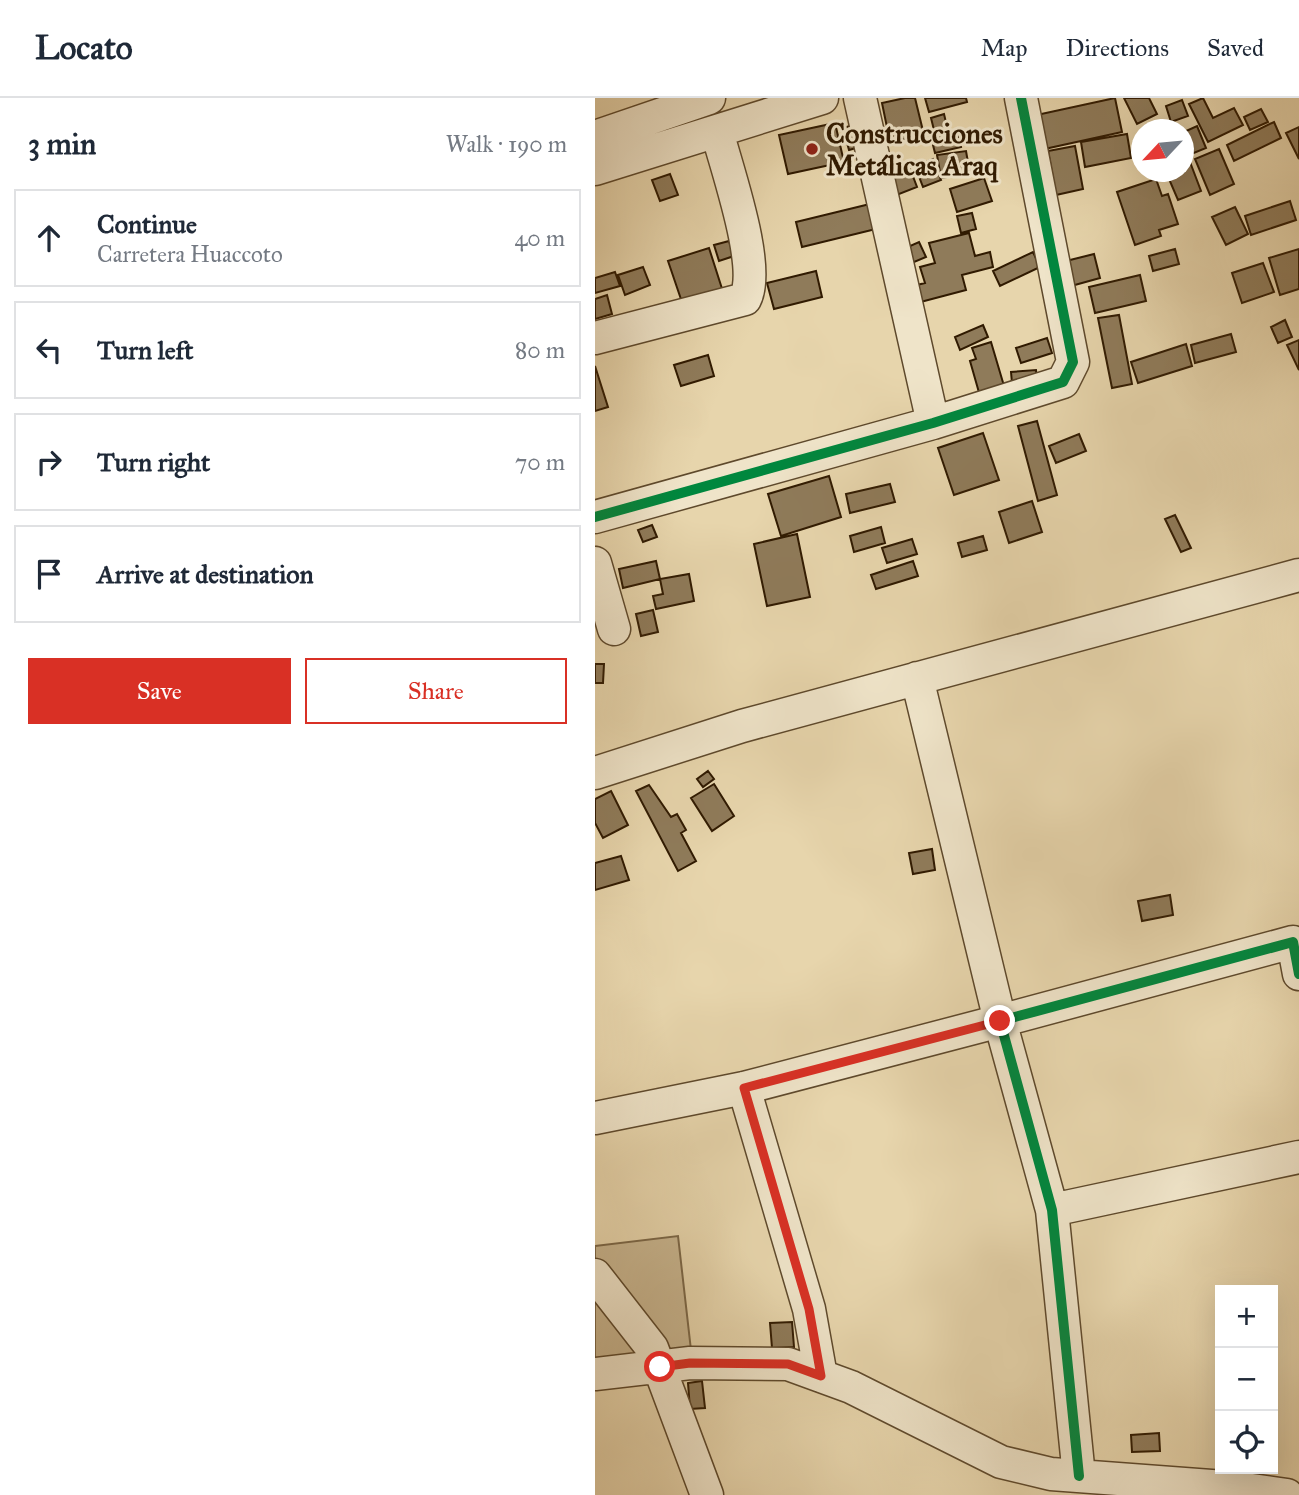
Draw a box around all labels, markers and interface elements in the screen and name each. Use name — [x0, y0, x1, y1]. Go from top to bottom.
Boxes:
text: Locato — [35, 28, 133, 68]
text: Map — [981, 33, 1028, 63]
text: Directions — [1066, 33, 1169, 63]
text: Saved — [1207, 33, 1264, 63]
place label: Construcciones Metálicas Araq — [826, 116, 1003, 183]
north arrow — [1131, 119, 1194, 182]
text: 3 min — [28, 126, 96, 162]
text: Walk · 190 m — [446, 130, 567, 158]
marker: Construcciones Metálicas Araq — [804, 141, 820, 157]
text: Continue — [97, 208, 197, 240]
icon: ahead — [30, 219, 68, 257]
text: 40 m — [515, 224, 565, 252]
text: Carretera Huaccoto — [97, 240, 283, 268]
icon: left — [30, 331, 68, 369]
text: Turn left — [97, 334, 193, 366]
text: 80 m — [515, 336, 565, 364]
icon: right — [30, 443, 68, 481]
text: Turn right — [97, 446, 210, 478]
text: 70 m — [515, 448, 565, 476]
icon: arrive — [30, 555, 68, 593]
text: Arrive at destination — [97, 558, 314, 590]
button: Save — [28, 658, 291, 724]
button: Share — [305, 658, 567, 724]
route end — [984, 1005, 1015, 1036]
map controls — [1215, 1285, 1278, 1474]
button: + — [1215, 1285, 1278, 1348]
button: − — [1215, 1348, 1278, 1411]
route start — [644, 1351, 675, 1382]
button: locate — [1215, 1411, 1278, 1474]

